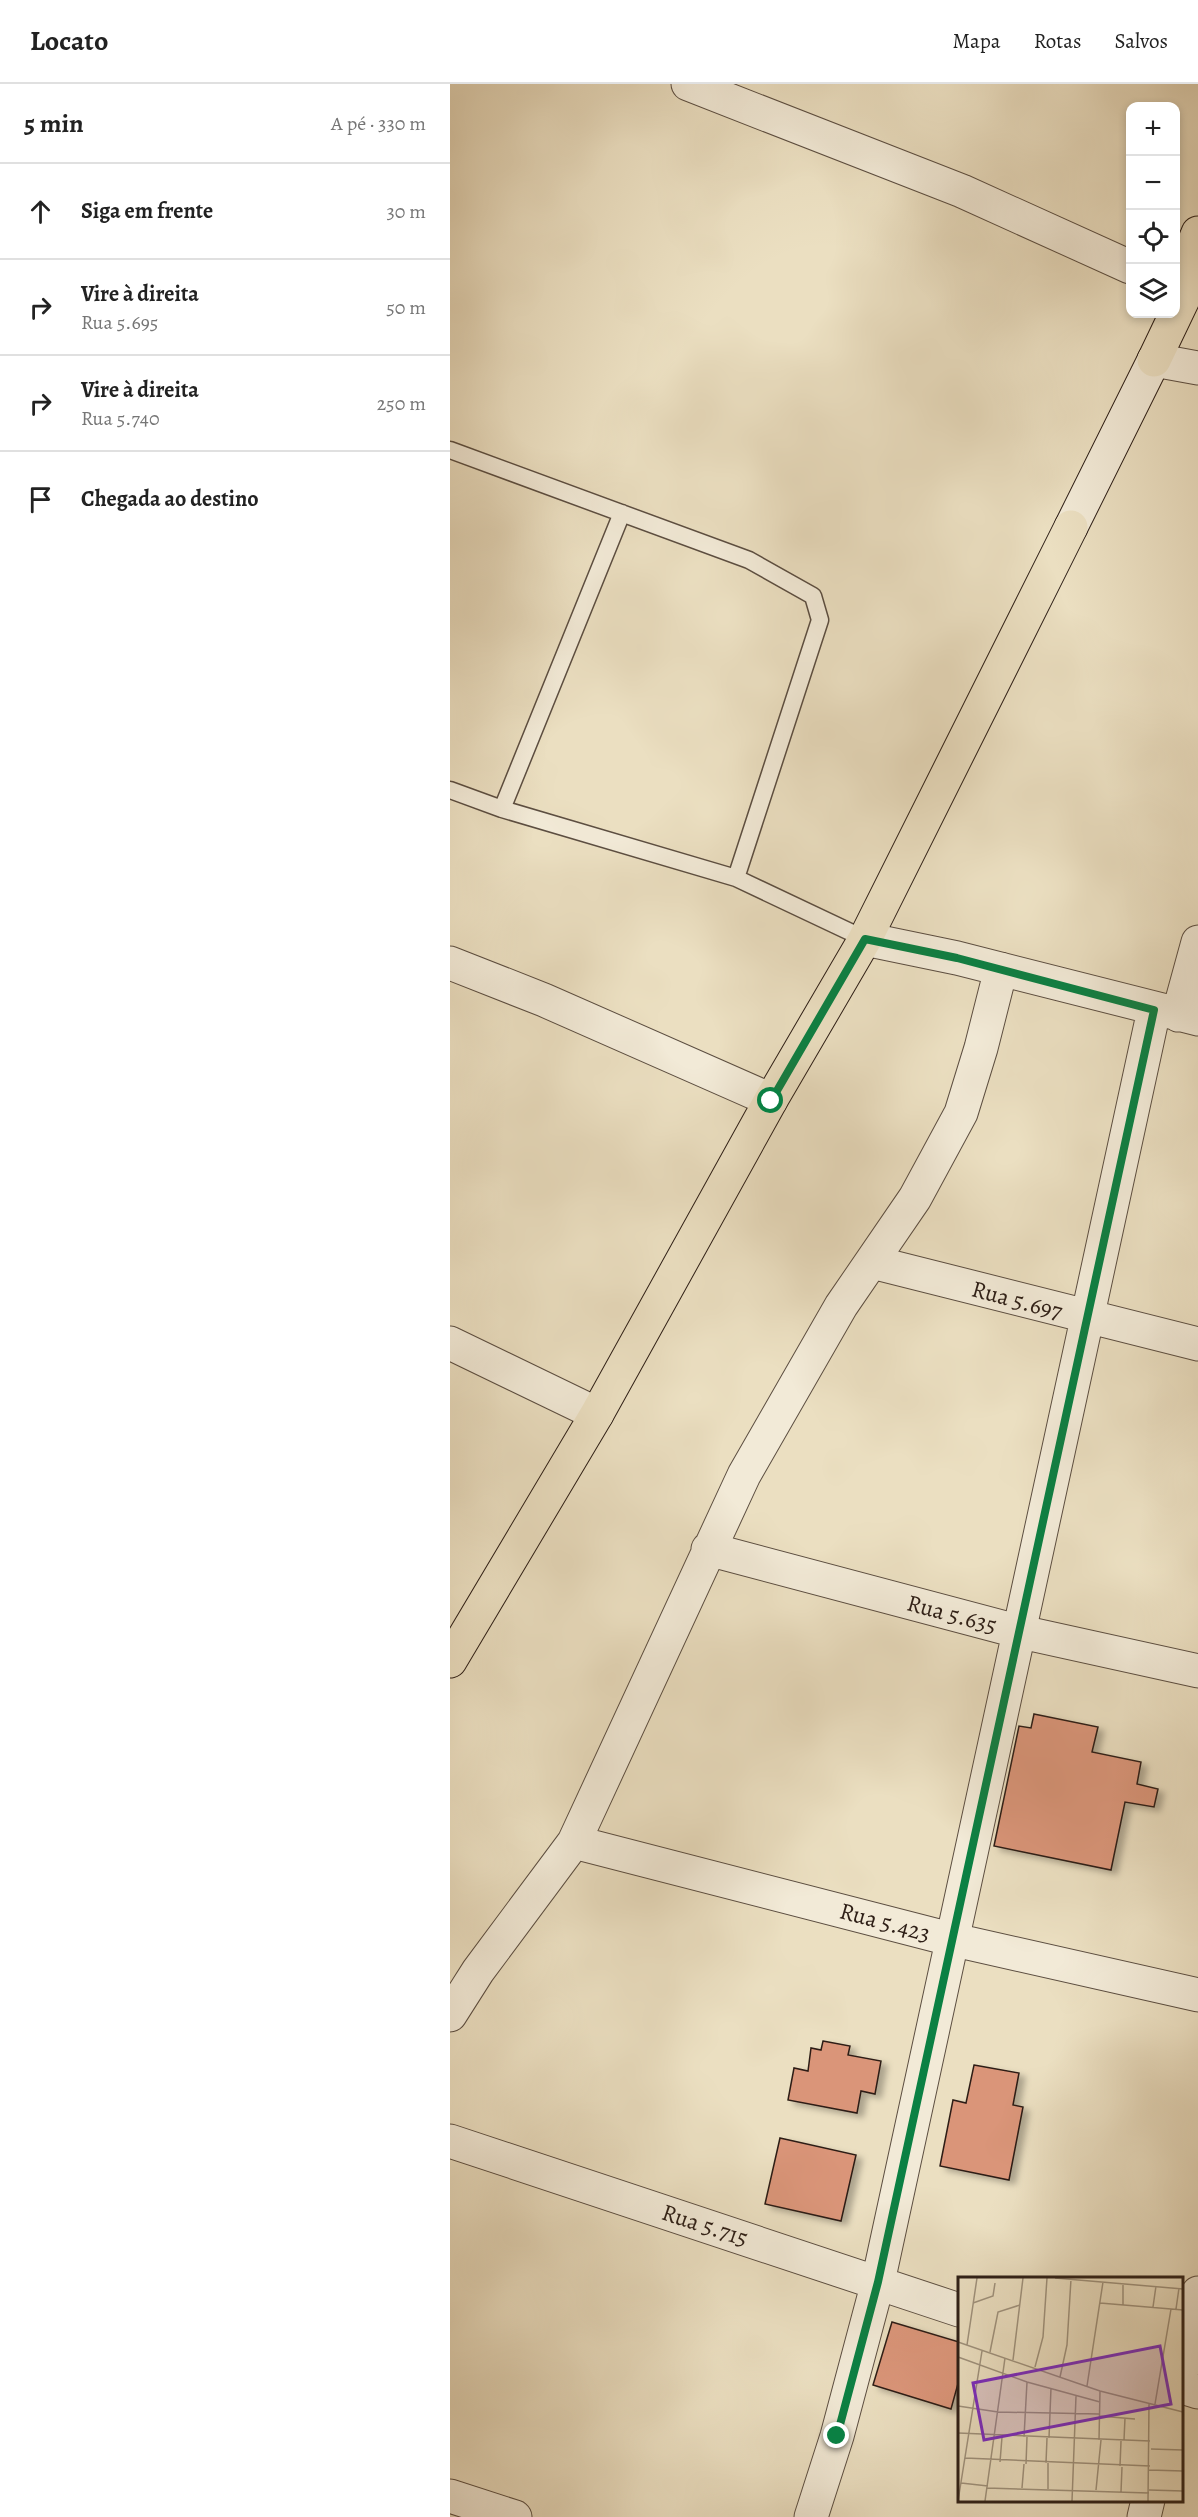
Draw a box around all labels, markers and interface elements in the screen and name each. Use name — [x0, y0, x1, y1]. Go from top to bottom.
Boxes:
text: Locato — [30, 22, 108, 60]
text: Mapa — [952, 27, 1001, 55]
text: Rotas — [1034, 27, 1081, 55]
text: Salvos — [1114, 27, 1168, 55]
map controls — [1126, 102, 1180, 318]
button: + — [1126, 102, 1180, 156]
text: 5 min — [24, 106, 84, 141]
text: A pé · 330 m — [331, 110, 426, 137]
button: − — [1126, 156, 1180, 210]
icon: ahead — [24, 195, 57, 228]
text: Siga em frente — [81, 196, 213, 226]
text: 30 m — [386, 198, 426, 225]
button: locate — [1126, 210, 1180, 264]
button: layers — [1126, 264, 1180, 318]
text: Vire à direita — [81, 279, 199, 309]
icon: right — [24, 291, 57, 324]
text: 50 m — [386, 294, 426, 321]
text: Rua 5.695 — [81, 309, 158, 336]
text: Vire à direita — [81, 375, 199, 405]
icon: right — [24, 387, 57, 420]
text: 250 m — [377, 390, 426, 417]
text: Rua 5.740 — [81, 405, 160, 432]
icon: arrive — [24, 483, 57, 516]
text: Chegada ao destino — [81, 484, 259, 514]
route start — [757, 1087, 783, 1113]
street label: Rua 5.697 — [968, 1273, 1067, 1328]
street label: Rua 5.635 — [903, 1587, 1001, 1641]
street label: Rua 5.423 — [836, 1895, 934, 1949]
street label: Rua 5.715 — [658, 2196, 752, 2254]
inset map — [958, 2277, 1183, 2502]
route end — [823, 2422, 849, 2448]

